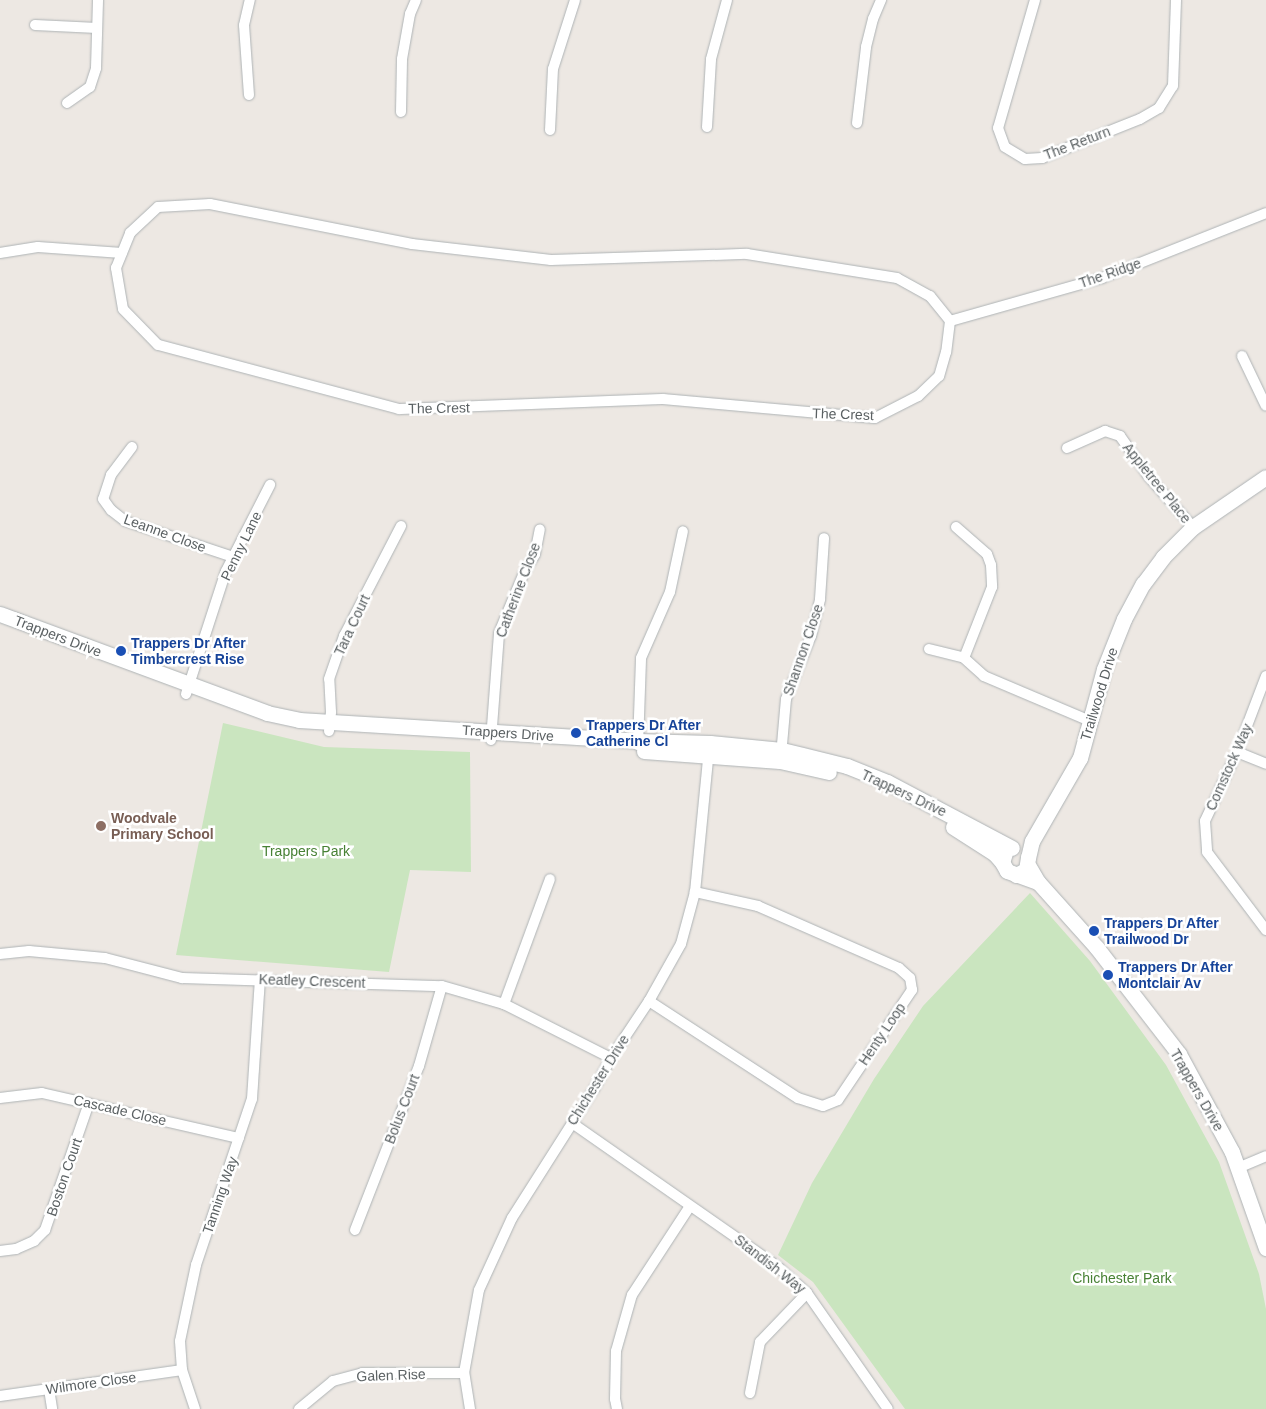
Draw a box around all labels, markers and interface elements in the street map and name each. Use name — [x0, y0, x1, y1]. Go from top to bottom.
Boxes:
street label: The Return — [1041, 123, 1113, 163]
street label: The Ridge — [1077, 255, 1143, 291]
street label: The Crest — [408, 399, 470, 417]
street label: The Crest — [812, 405, 874, 423]
street label: Appletree Place — [1119, 439, 1195, 527]
street label: Penny Lane — [217, 509, 265, 583]
street label: Leanne Close — [122, 510, 208, 556]
street label: Catherine Close — [492, 540, 544, 640]
street label: Tara Court — [331, 592, 373, 658]
street label: Shannon Close — [779, 602, 827, 698]
street label: Trappers Drive — [12, 612, 104, 660]
place label: Trappers Dr After Timbercrest Rise — [131, 635, 246, 668]
marker: Trappers Dr After Timbercrest Rise — [115, 645, 127, 657]
street label: Trailwood Drive — [1077, 645, 1121, 743]
place label: Trappers Dr After Catherine Cl — [586, 717, 701, 750]
street label: Trappers Drive — [461, 721, 555, 745]
street label: Comstock Way — [1202, 721, 1256, 813]
marker: Trappers Dr After Catherine Cl — [570, 727, 582, 739]
street label: Trappers Drive — [859, 766, 949, 820]
place label: Woodvale Primary School — [111, 810, 214, 842]
marker: Woodvale Primary School — [95, 820, 107, 832]
park label: Trappers Park — [262, 843, 350, 859]
place label: Trappers Dr After Trailwood Dr — [1104, 915, 1219, 948]
marker: Trappers Dr After Trailwood Dr — [1088, 925, 1100, 937]
place label: Trappers Dr After Montclair Av — [1118, 959, 1233, 992]
marker: Trappers Dr After Montclair Av — [1102, 969, 1114, 981]
street label: Keatley Crescent — [258, 971, 366, 991]
street label: Henty Loop — [855, 1000, 909, 1068]
street label: Chichester Drive — [563, 1032, 633, 1128]
street label: Trappers Drive — [1167, 1046, 1227, 1134]
street label: Bolus Court — [381, 1072, 423, 1146]
street label: Cascade Close — [72, 1091, 168, 1129]
street label: Boston Court — [43, 1136, 85, 1218]
street label: Tanning Way — [199, 1154, 241, 1236]
street label: Standish Way — [731, 1231, 809, 1297]
park label: Chichester Park — [1072, 1270, 1172, 1286]
street label: Galen Rise — [356, 1365, 426, 1385]
street label: Wilmore Close — [45, 1368, 137, 1398]

